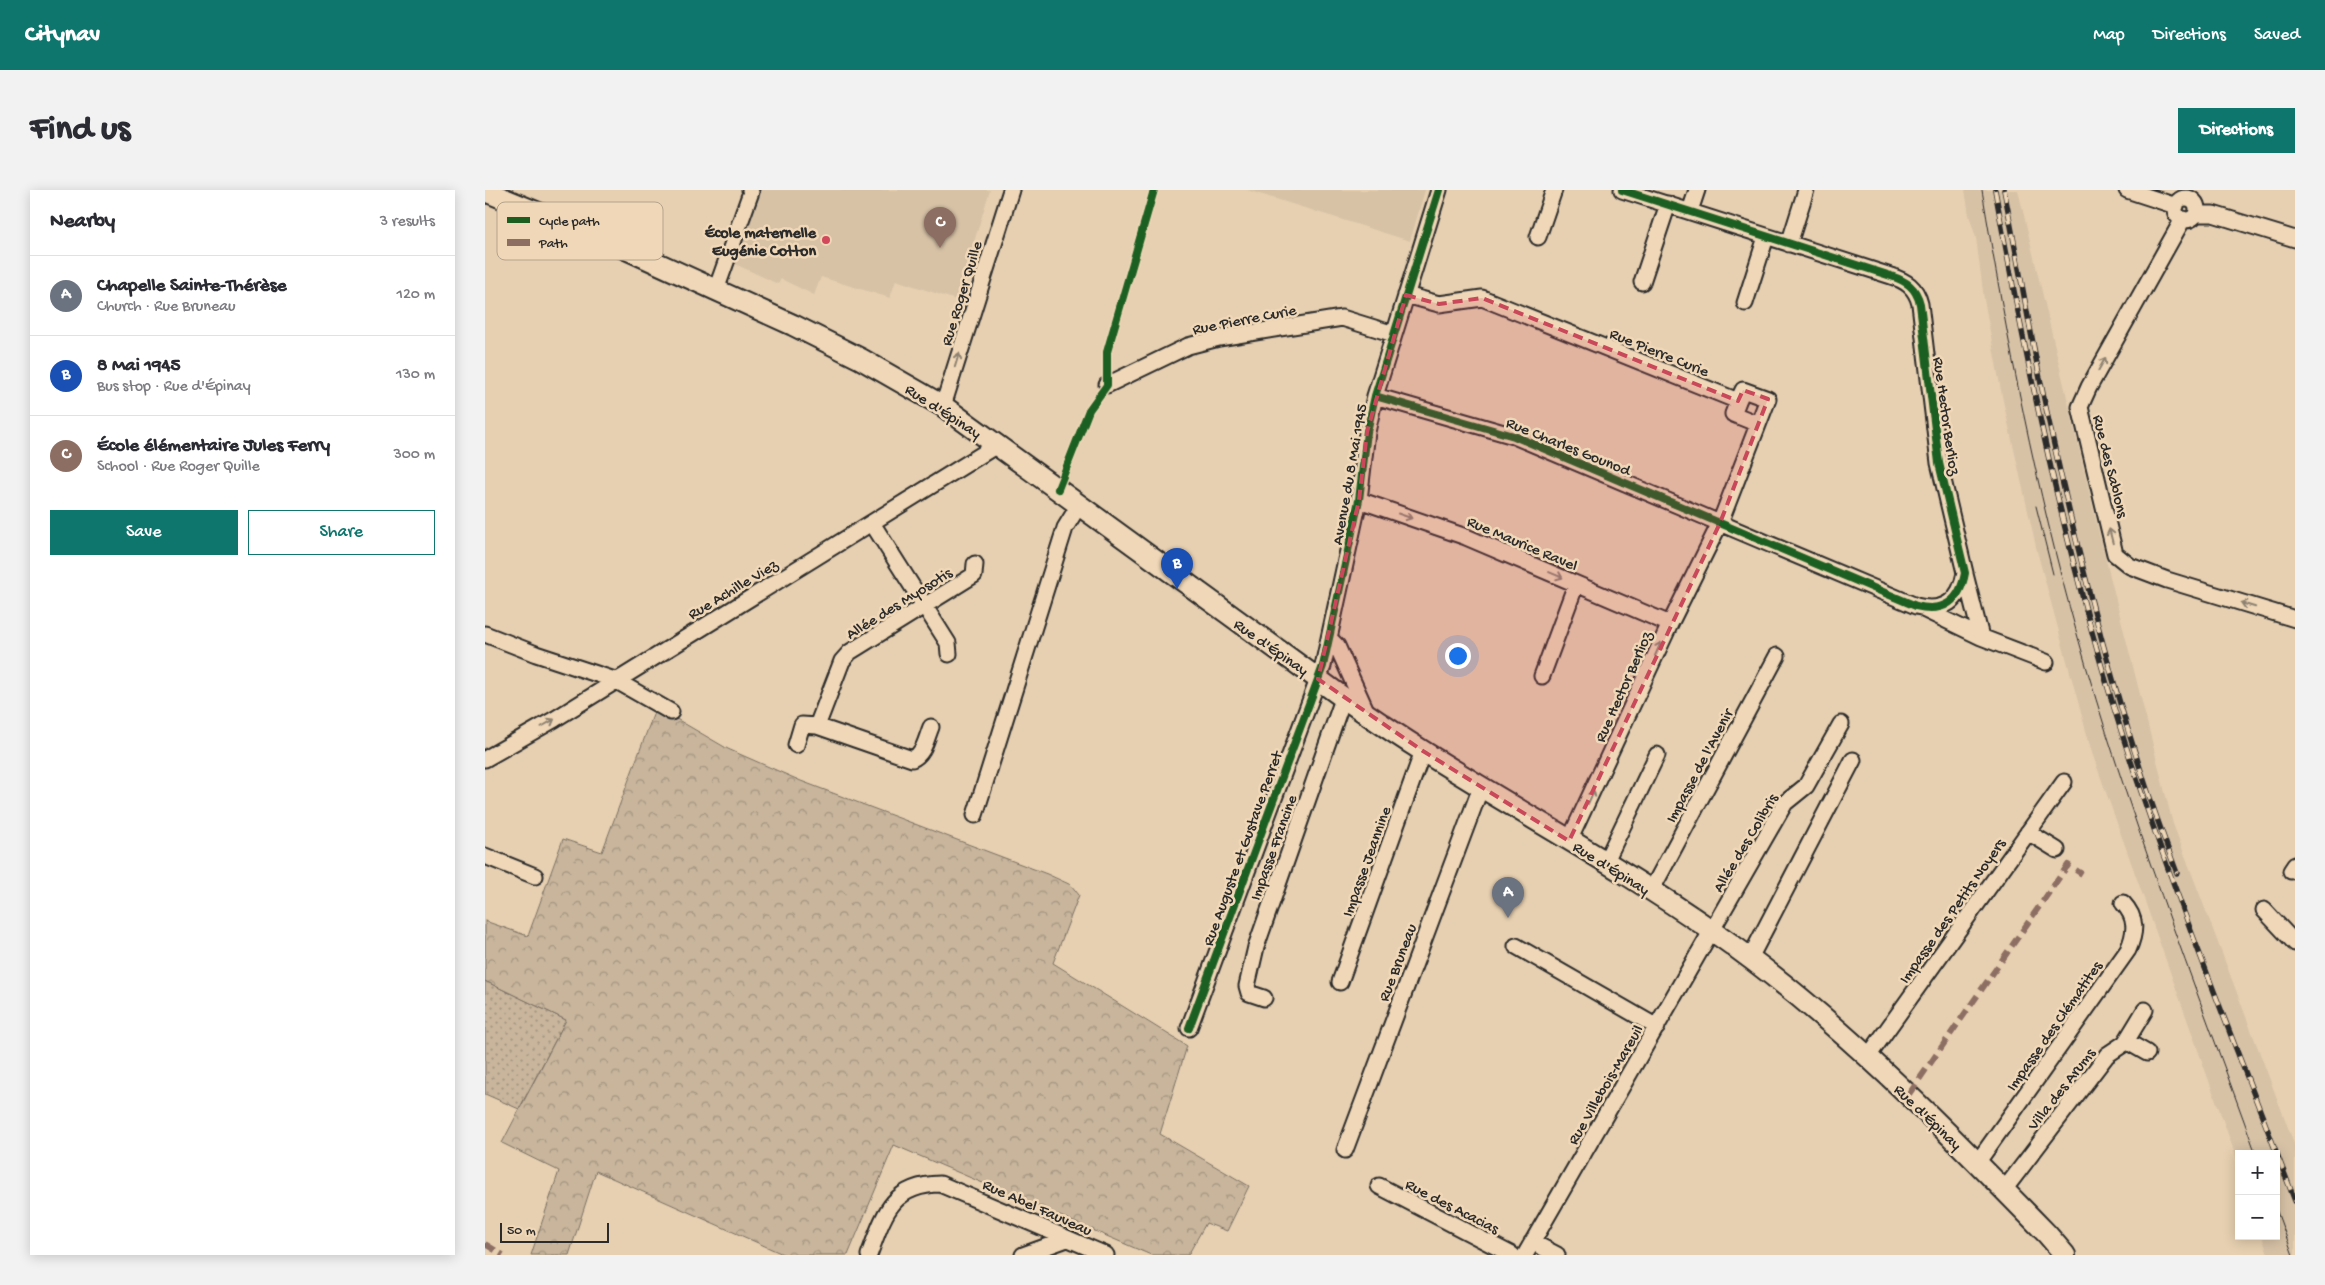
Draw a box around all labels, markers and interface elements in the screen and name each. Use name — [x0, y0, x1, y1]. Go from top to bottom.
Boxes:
text: Citynav — [25, 21, 100, 50]
text: Map — [2093, 25, 2125, 46]
text: Directions — [2153, 25, 2226, 46]
text: Saved — [2254, 25, 2300, 46]
button: Directions — [2178, 108, 2295, 153]
text: Find us — [30, 110, 130, 151]
legend — [497, 202, 663, 260]
pin: C — [924, 207, 956, 248]
text: Nearby — [50, 210, 115, 235]
text: 3 results — [380, 213, 435, 232]
text: Cycle path — [539, 214, 600, 231]
place label: École maternelle Eugénie Cotton — [705, 224, 817, 262]
marker: École maternelle Eugénie Cotton — [820, 234, 832, 246]
text: Path — [538, 236, 568, 253]
street label: Rue Roger Quille — [938, 239, 989, 349]
text: Chapelle Sainte-Thérèse — [97, 275, 287, 298]
text: A — [61, 286, 71, 305]
text: 120 m — [396, 286, 435, 305]
text: Church · Rue Bruneau — [97, 298, 236, 317]
street label: Rue Pierre Curie — [1191, 302, 1299, 341]
street label: Rue Pierre Curie — [1606, 326, 1712, 383]
one-way arrow — [953, 352, 963, 368]
text: 8 Mai 1945 — [97, 355, 180, 378]
street label: Rue Hector Berlioz — [1927, 356, 1962, 478]
one-way arrow — [2097, 356, 2107, 371]
text: B — [62, 366, 70, 385]
text: 130 m — [396, 366, 435, 385]
text: Bus stop · Rue d'Épinay — [97, 378, 251, 397]
street label: Rue d'Épinay — [900, 381, 984, 445]
street label: Avenue du 8 Mai 1945 — [1330, 403, 1373, 547]
street label: Rue des Sablons — [2087, 413, 2131, 521]
street label: Rue Charles Gounod — [1503, 415, 1634, 482]
text: École élémentaire Jules Ferry — [97, 435, 330, 458]
text: C — [62, 446, 70, 465]
text: 300 m — [393, 446, 435, 465]
text: School · Rue Roger Quille — [97, 458, 260, 477]
button: Save — [50, 510, 238, 555]
button: Share — [248, 510, 435, 555]
one-way arrow — [1397, 511, 1413, 521]
street label: Rue Maurice Ravel — [1464, 513, 1580, 577]
one-way arrow — [2106, 528, 2115, 544]
pin: B — [1161, 548, 1193, 589]
street label: Rue Achille Viez — [685, 556, 783, 625]
street label: Allée des Myosotis — [843, 564, 957, 645]
one-way arrow — [1549, 572, 1564, 581]
one-way arrow — [2241, 600, 2257, 609]
street label: Rue d'Épinay — [1229, 616, 1311, 682]
street label: Rue Hector Berlioz — [1592, 628, 1659, 746]
one-way arrow — [1654, 642, 1664, 657]
your location — [1445, 643, 1471, 669]
street label: Impasse de l'Avenir — [1663, 705, 1740, 827]
one-way arrow — [541, 717, 555, 727]
street label: Rue Auguste et Gustave Perret — [1200, 748, 1289, 949]
one-way arrow — [1587, 790, 1596, 805]
street label: Allée des Colibris — [1710, 790, 1784, 897]
street label: Impasse Francine — [1247, 792, 1303, 904]
street label: Impasse Jeannine — [1340, 804, 1397, 920]
street label: Impasse des Petits Noyers — [1897, 835, 2012, 988]
street label: Rue d'Épinay — [1568, 839, 1652, 901]
pin: A — [1492, 877, 1524, 918]
street label: Rue Bruneau — [1376, 921, 1423, 1005]
street label: Impasse des Clématites — [2004, 957, 2109, 1096]
street label: Rue Villebois-Mareuil — [1565, 1022, 1649, 1149]
street label: Villa des Arums — [2024, 1044, 2101, 1136]
street label: Rue d'Épinay — [1889, 1081, 1965, 1156]
map controls — [2235, 1150, 2280, 1240]
button: + — [2235, 1150, 2280, 1195]
street label: Rue des Acacias — [1401, 1176, 1502, 1240]
street label: Rue Abel Fauveau — [979, 1177, 1095, 1242]
button: − — [2235, 1195, 2280, 1240]
scale bar — [500, 1220, 609, 1243]
text: 50 m — [507, 1223, 536, 1240]

